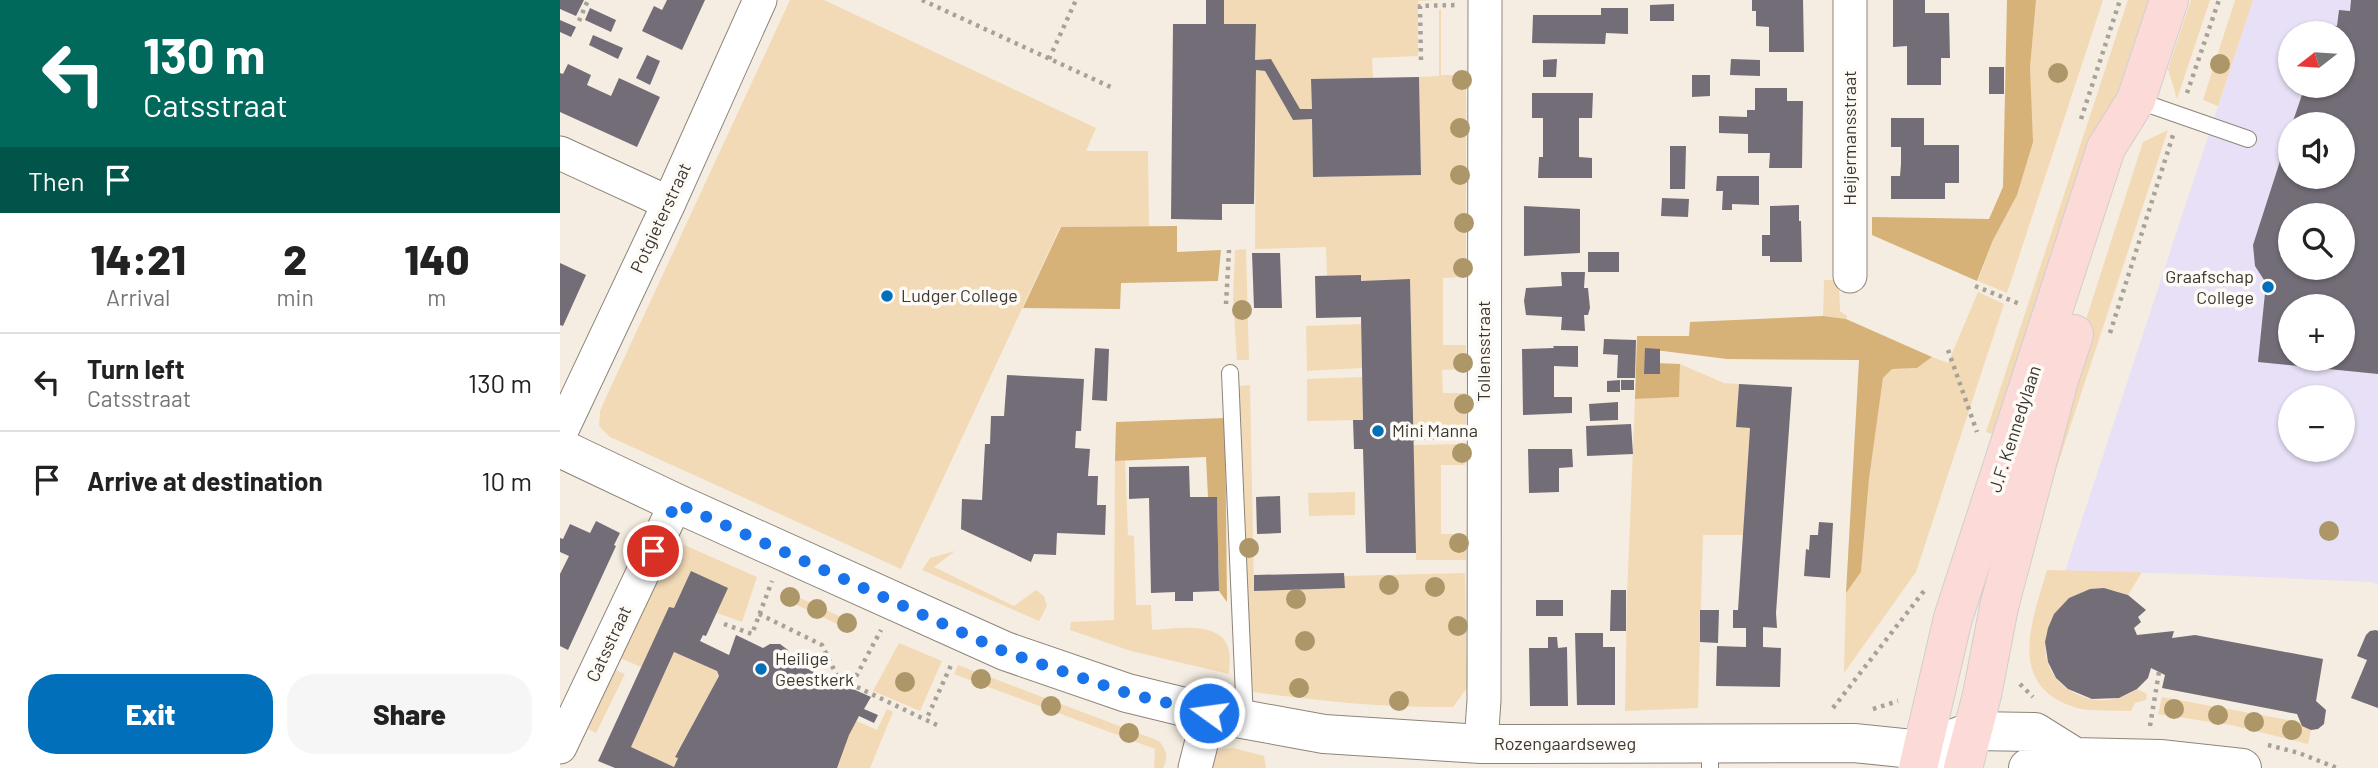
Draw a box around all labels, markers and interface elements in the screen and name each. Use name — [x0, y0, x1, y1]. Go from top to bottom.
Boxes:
north arrow — [2278, 21, 2356, 98]
map controls — [2278, 21, 2355, 462]
text: 130 m — [143, 25, 265, 84]
icon: left — [28, 28, 119, 119]
street label: Heijermansstraat — [1838, 70, 1860, 206]
text: Catsstraat — [143, 85, 288, 123]
button: sound — [2278, 112, 2355, 189]
street label: Potgieterstraat — [625, 159, 695, 276]
icon: arrive — [99, 161, 137, 199]
text: Then — [28, 165, 85, 196]
button: search — [2278, 203, 2355, 280]
text: 14:21 — [91, 233, 186, 283]
text: 2 — [283, 233, 307, 283]
text: 140 — [404, 233, 469, 283]
place label: Graafschap College — [2165, 265, 2254, 308]
marker: Graafschap College — [2260, 279, 2276, 295]
text: Arrival — [106, 283, 170, 311]
text: min — [277, 283, 314, 311]
text: m — [427, 283, 446, 311]
place label: Ludger College — [901, 284, 1018, 306]
marker: Ludger College — [879, 288, 895, 304]
button: + — [2278, 294, 2355, 371]
street label: Tollensstraat — [1472, 300, 1494, 402]
text: Turn left — [87, 353, 185, 384]
street label: J.F. Kennedylaan — [1983, 362, 2045, 495]
icon: left — [28, 363, 66, 401]
text: 130 m — [468, 367, 532, 398]
text: Catsstraat — [87, 384, 191, 412]
button: − — [2278, 385, 2355, 462]
place label: Mini Manna — [1392, 419, 1478, 441]
marker: Mini Manna — [1370, 423, 1386, 439]
icon: arrive — [28, 461, 66, 499]
text: Arrive at destination — [87, 465, 323, 496]
text: 10 m — [482, 465, 532, 496]
pin — [623, 521, 683, 581]
icon: arrive — [634, 532, 672, 570]
street label: Catsstraat — [581, 602, 635, 685]
place label: Heilige Geestkerk — [775, 647, 854, 690]
marker: Heilige Geestkerk — [753, 661, 769, 677]
button: Exit — [28, 674, 273, 754]
button: Share — [287, 674, 532, 754]
position arrow — [1172, 676, 1246, 750]
street label: Rozengaardseweg — [1494, 732, 1636, 754]

